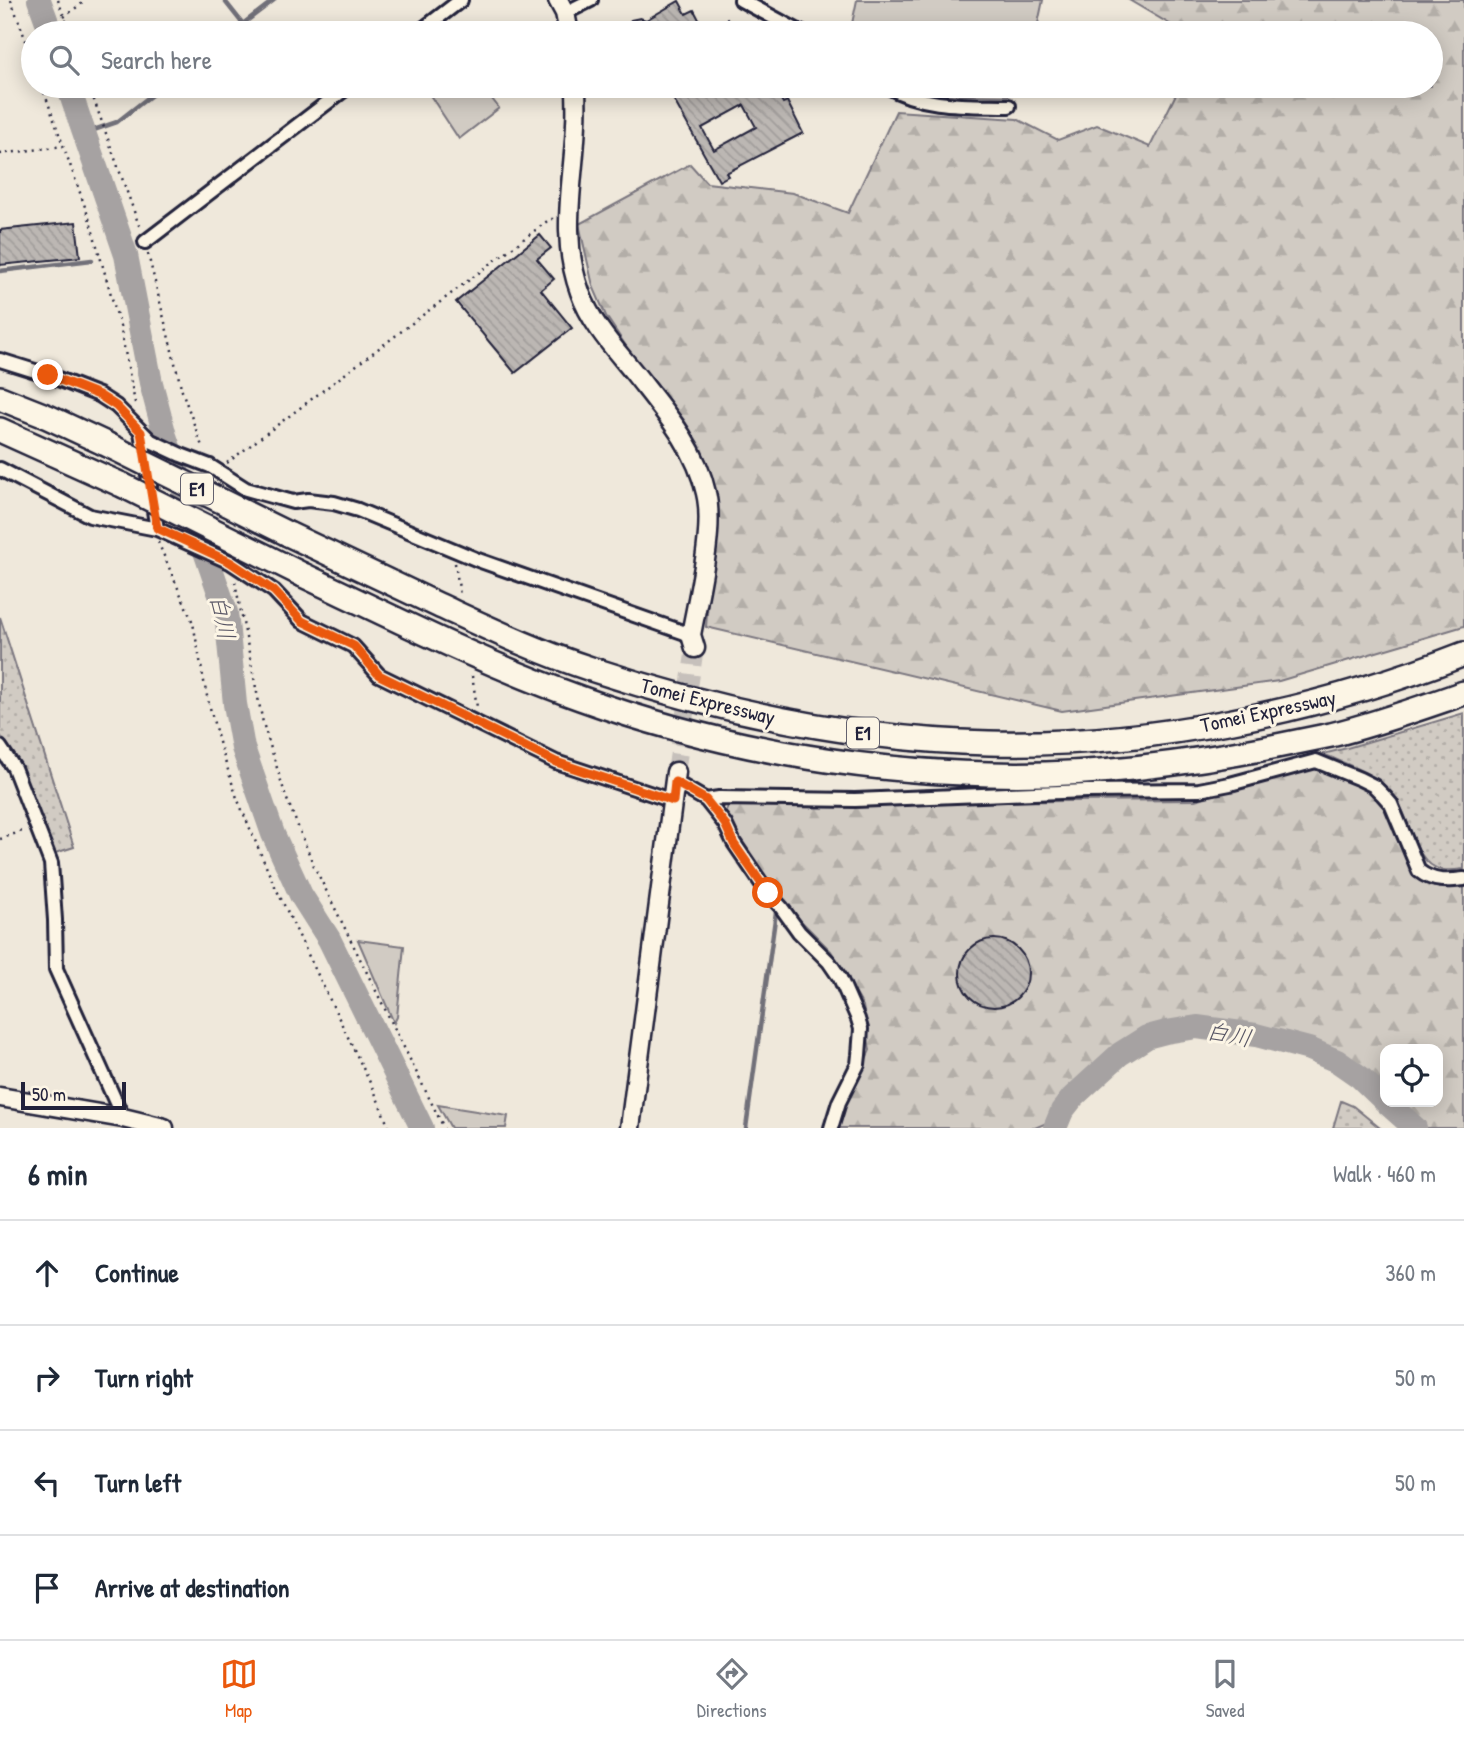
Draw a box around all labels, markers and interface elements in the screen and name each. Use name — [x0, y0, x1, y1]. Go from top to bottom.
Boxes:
search box — [21, 21, 1443, 98]
icon: search — [45, 41, 83, 79]
text: Search here — [101, 42, 212, 77]
route end — [32, 359, 63, 390]
road number: E1 — [181, 474, 213, 504]
water label: 白川 — [203, 591, 243, 643]
street label: Tomei Expressway — [638, 670, 778, 732]
street label: Tomei Expressway — [1198, 682, 1338, 739]
road number: E1 — [847, 718, 879, 748]
route start — [752, 877, 783, 908]
water label: 白川 — [1203, 1014, 1255, 1054]
map controls — [1380, 1044, 1443, 1107]
button: locate — [1380, 1044, 1443, 1107]
scale bar — [21, 1079, 126, 1111]
text: 50 m — [32, 1081, 66, 1107]
text: 6 min — [28, 1154, 88, 1194]
text: Walk · 460 m — [1333, 1158, 1436, 1189]
icon: ahead — [28, 1254, 66, 1292]
text: Continue — [95, 1255, 179, 1290]
text: 360 m — [1385, 1257, 1436, 1288]
icon: right — [28, 1359, 66, 1397]
text: Turn right — [95, 1360, 193, 1395]
text: 50 m — [1395, 1362, 1436, 1393]
icon: left — [28, 1464, 66, 1502]
text: Turn left — [95, 1465, 181, 1500]
text: 50 m — [1395, 1467, 1436, 1498]
icon: arrive — [28, 1569, 66, 1607]
text: Arrive at destination — [95, 1570, 290, 1605]
tab: Map — [220, 1655, 258, 1723]
tab: Directions — [697, 1655, 767, 1723]
tab: Saved — [1206, 1655, 1244, 1723]

